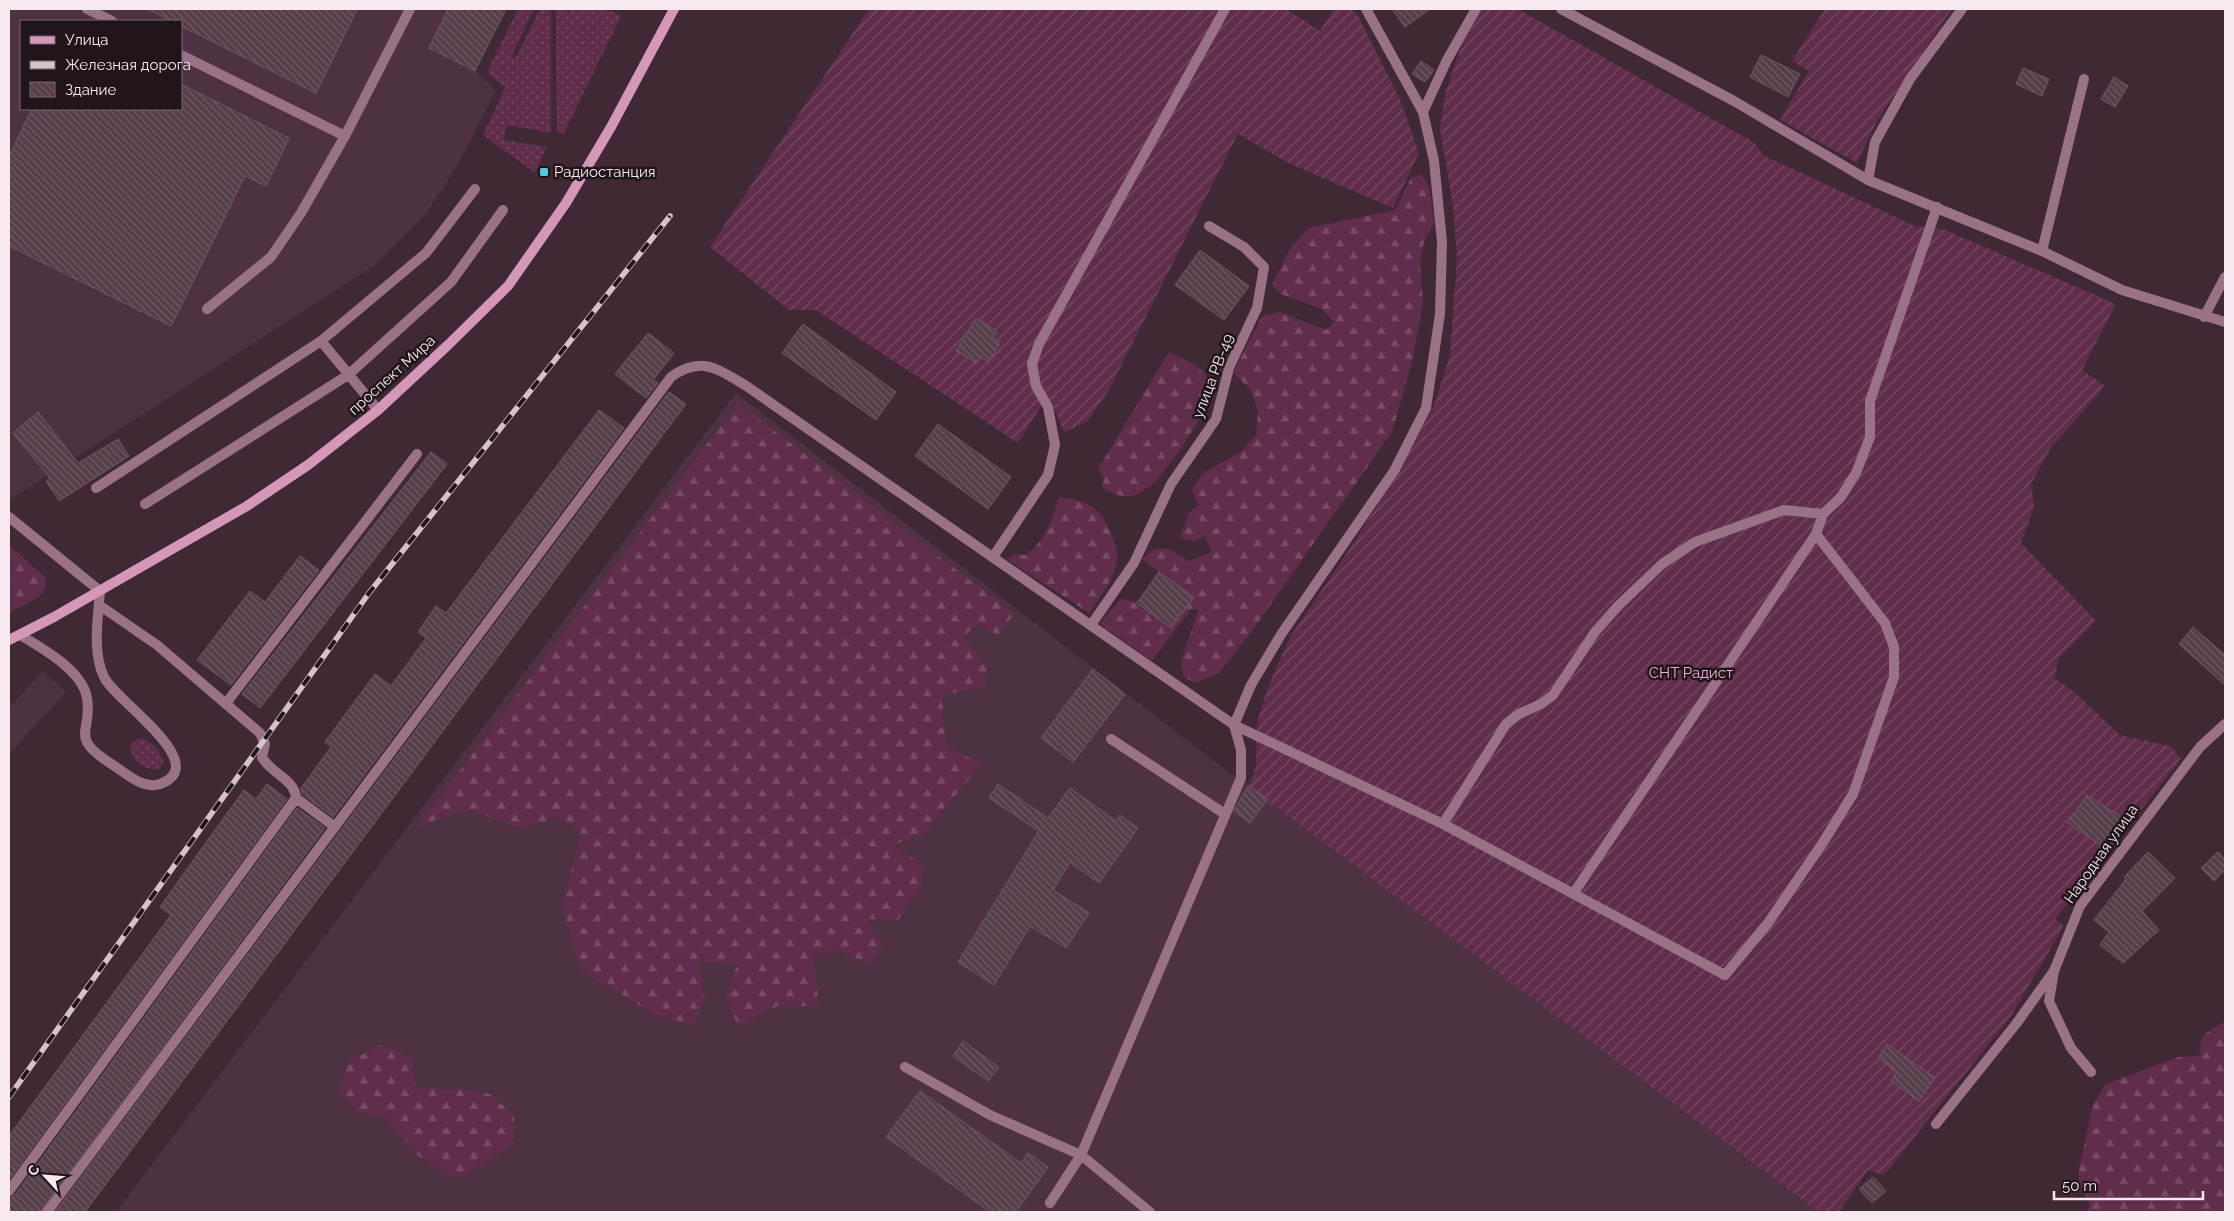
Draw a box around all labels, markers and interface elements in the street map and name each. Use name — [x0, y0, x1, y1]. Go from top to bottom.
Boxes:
legend — [20, 20, 182, 110]
text: Улица — [65, 31, 109, 49]
text: Железная дорога — [65, 56, 191, 74]
text: Здание — [65, 81, 117, 99]
place label: Радиостанция — [554, 163, 656, 181]
marker: Радиостанция — [538, 166, 550, 178]
street label: проспект Мира — [345, 331, 439, 419]
street label: улица РВ-49 — [1189, 331, 1237, 421]
park label: СНТ Радист — [1649, 664, 1733, 682]
street label: Народная улица — [2060, 801, 2142, 907]
north arrow — [20, 1151, 70, 1201]
text: С — [24, 1162, 43, 1178]
scale bar — [2054, 1168, 2203, 1200]
text: 50 m — [2062, 1177, 2097, 1195]

